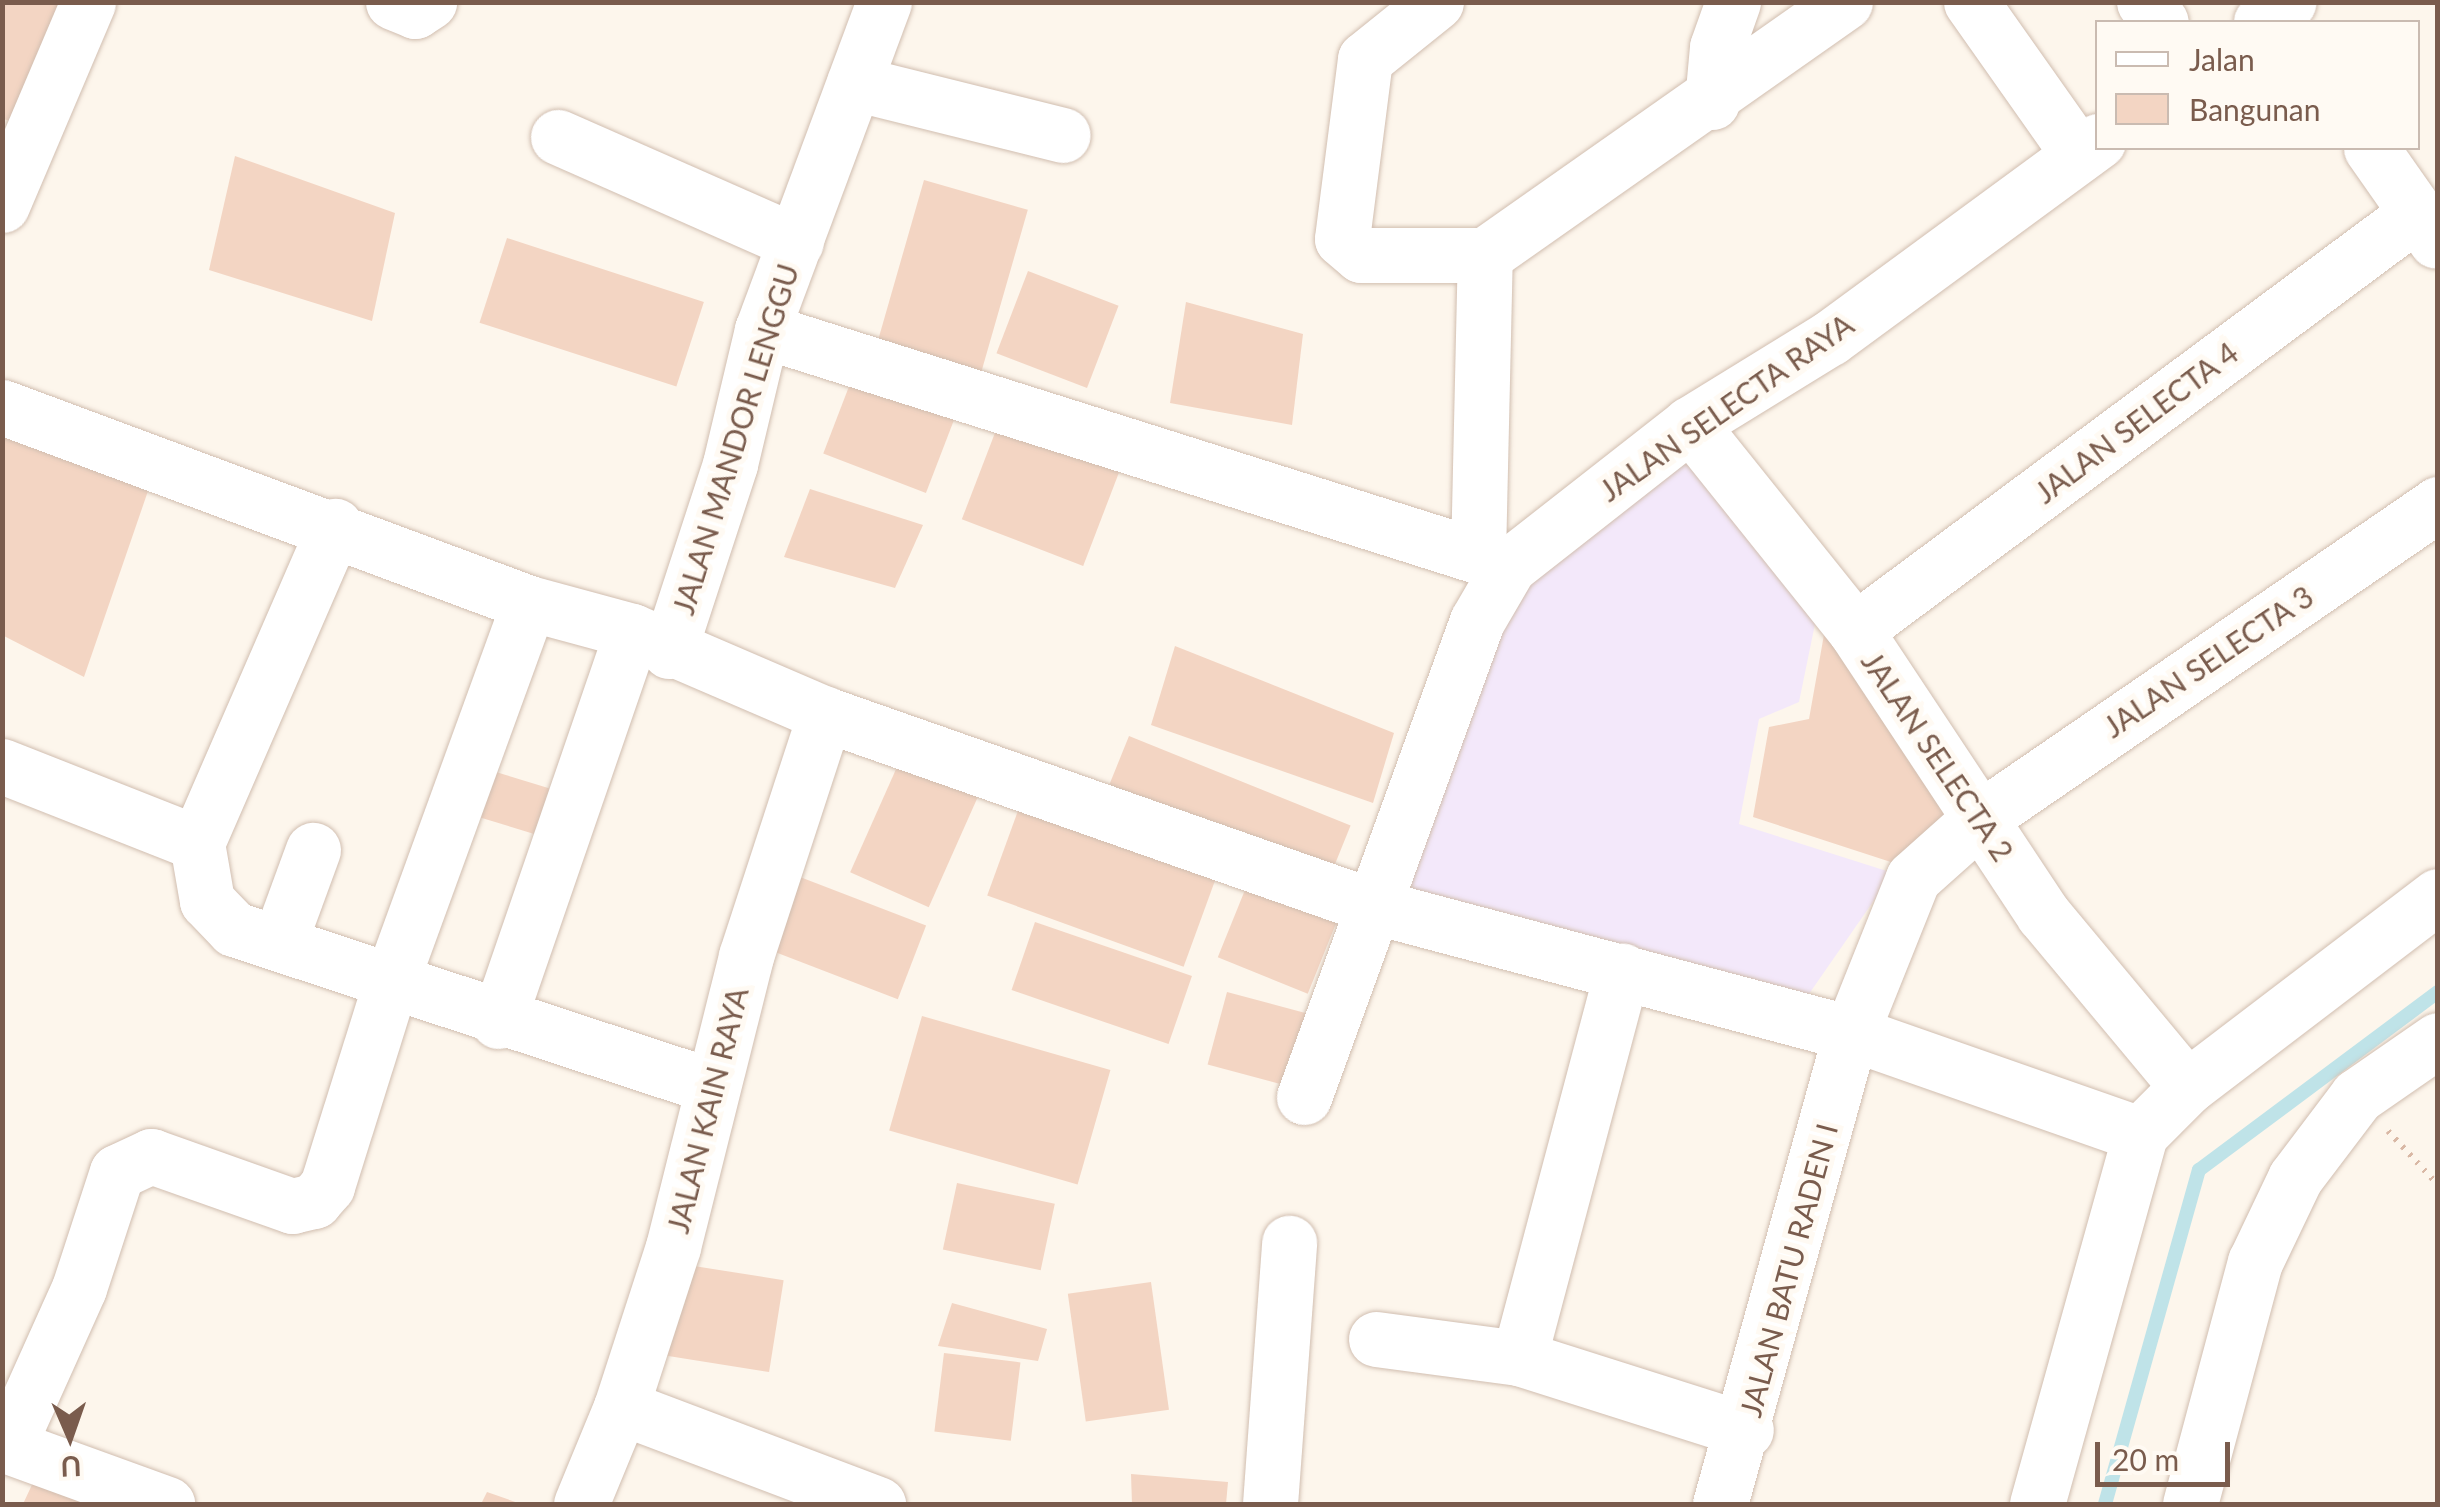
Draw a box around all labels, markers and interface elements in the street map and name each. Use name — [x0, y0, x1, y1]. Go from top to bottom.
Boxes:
legend — [2095, 20, 2420, 150]
text: Jalan — [2189, 41, 2255, 77]
text: Bangunan — [2189, 91, 2321, 127]
street label: JALAN MANDOR LENGGU — [664, 259, 806, 619]
street label: JALAN SELECTA RAYA — [1592, 306, 1860, 508]
street label: JALAN SELECTA 4 — [2027, 334, 2245, 510]
street label: JALAN SELECTA 3 — [2096, 577, 2320, 745]
street label: JALAN SELECTA 2 — [1854, 644, 2022, 868]
street label: JALAN KAIN RAYA — [659, 983, 755, 1237]
street label: JALAN BATU RADEN I — [1732, 1119, 1844, 1421]
north arrow — [20, 1387, 120, 1487]
scale bar — [2100, 1422, 2235, 1484]
text: 20 m — [2112, 1441, 2179, 1477]
text: U — [60, 1450, 82, 1484]

